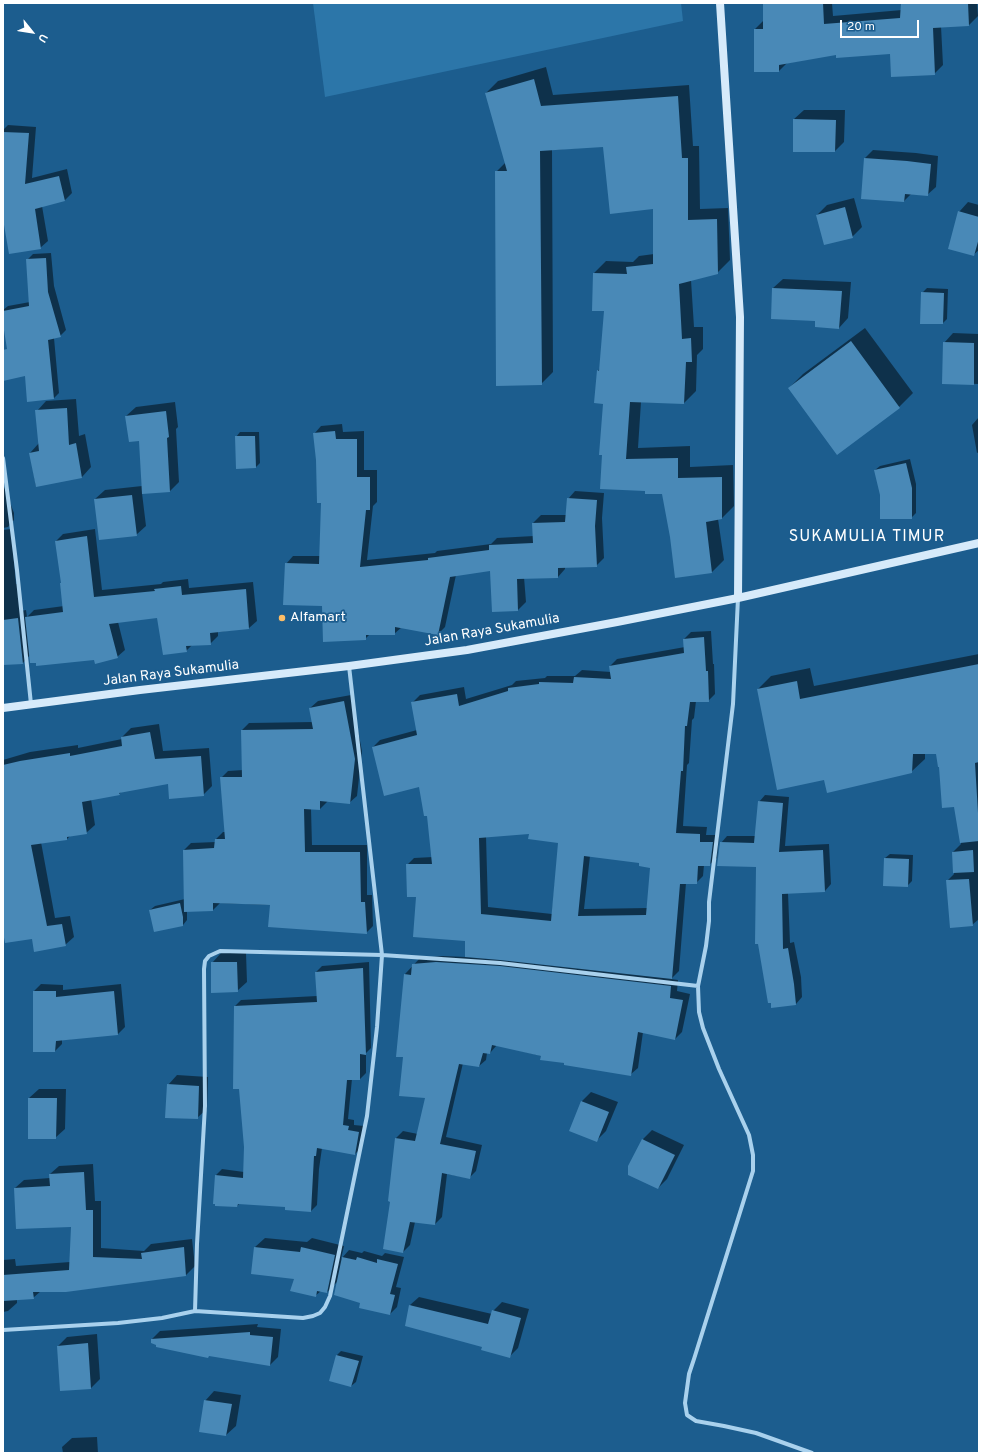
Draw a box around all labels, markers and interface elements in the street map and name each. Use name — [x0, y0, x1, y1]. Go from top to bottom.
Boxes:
north arrow — [12, 12, 52, 52]
scale bar — [842, 12, 921, 38]
text: 20 m — [847, 19, 875, 35]
text: U — [34, 31, 50, 45]
district label: SUKAMULIA TIMUR — [789, 528, 945, 548]
place label: Alfamart — [290, 610, 346, 626]
street label: Jalan Raya Sukamulia — [423, 611, 561, 651]
marker: Alfamart — [277, 613, 287, 623]
street label: Jalan Raya Sukamulia — [102, 657, 240, 691]

